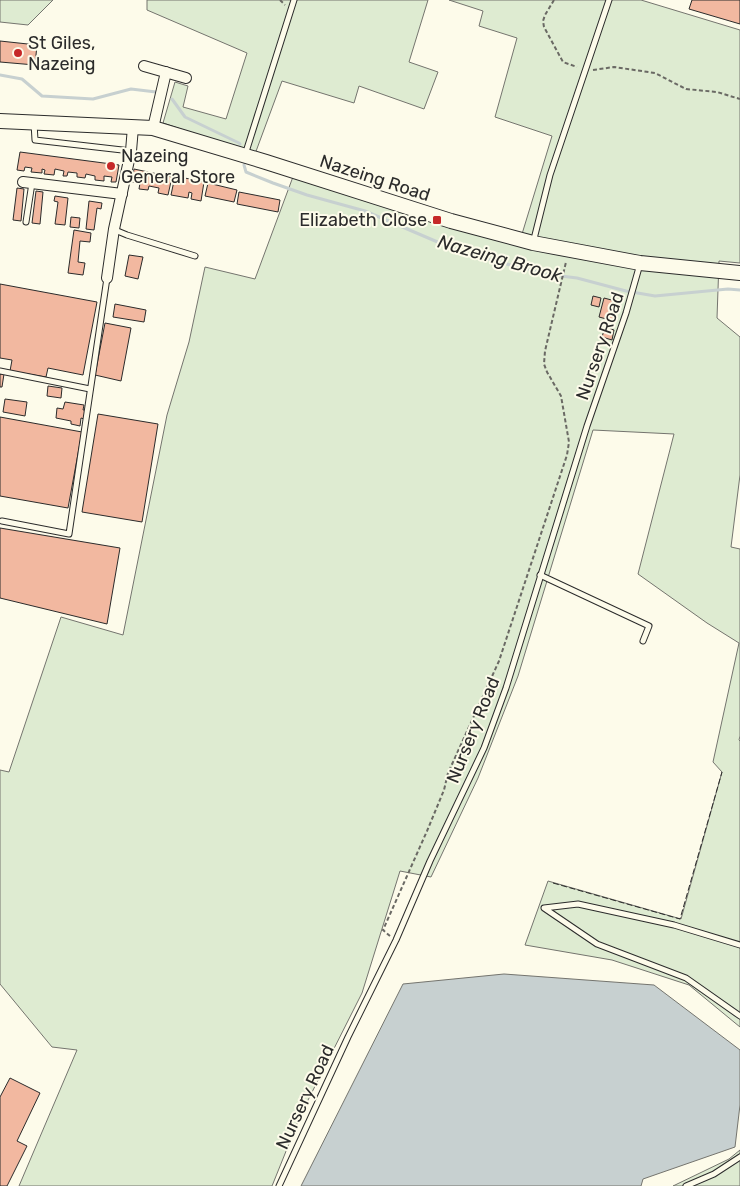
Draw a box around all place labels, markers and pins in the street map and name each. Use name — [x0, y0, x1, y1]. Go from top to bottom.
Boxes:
place label: St Giles, Nazeing — [28, 32, 96, 75]
marker: St Giles, Nazeing — [12, 47, 24, 59]
place label: Nazeing General Store — [121, 145, 235, 188]
marker: Nazeing General Store — [105, 160, 117, 172]
place label: Elizabeth Close — [299, 209, 427, 231]
marker: Elizabeth Close — [431, 214, 443, 226]

